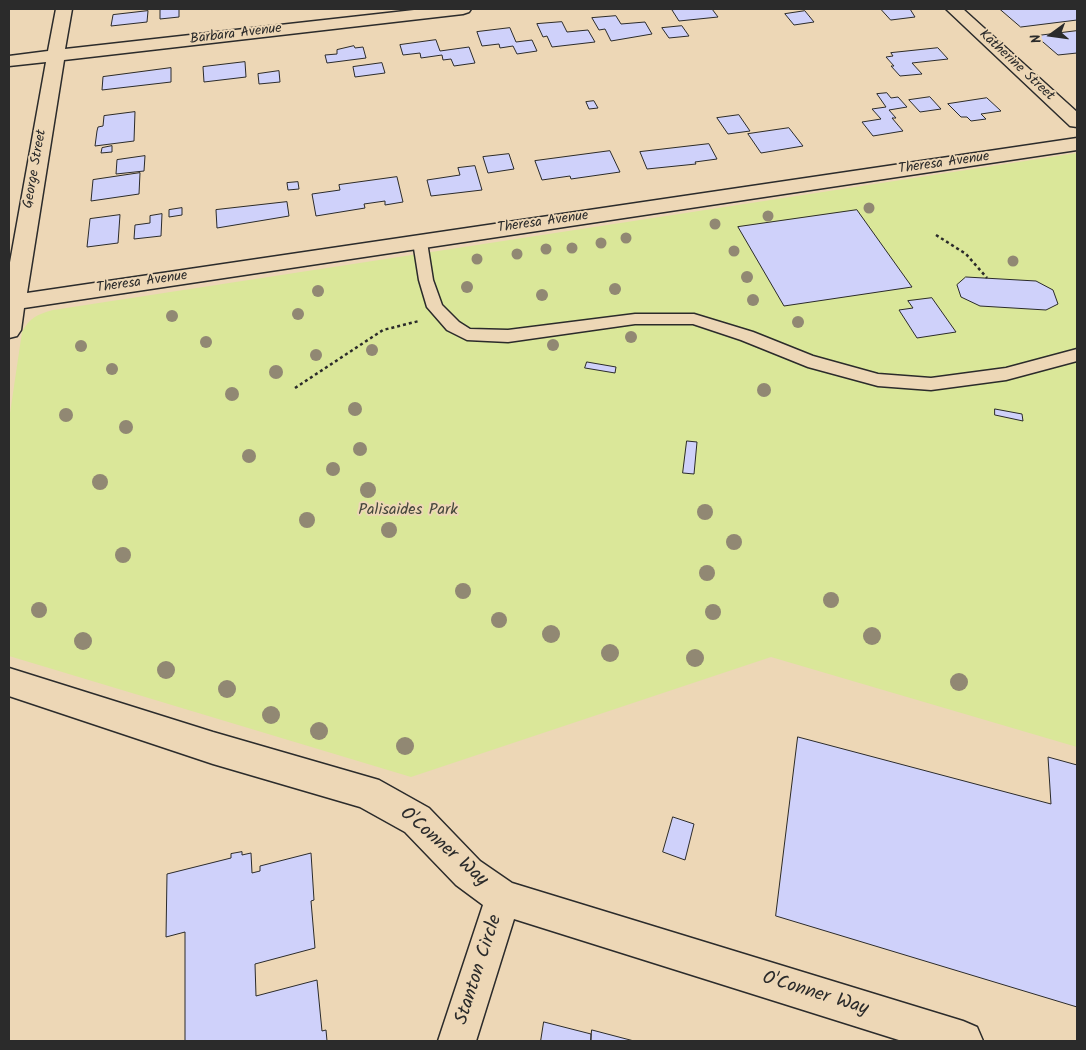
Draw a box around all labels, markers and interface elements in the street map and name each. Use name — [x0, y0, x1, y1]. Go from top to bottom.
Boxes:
north arrow — [1026, 10, 1076, 60]
street label: Barbara Avenue — [189, 21, 283, 49]
street label: Katherine Street — [975, 27, 1057, 105]
text: N — [1025, 32, 1048, 46]
street label: George Street — [21, 128, 51, 210]
street label: Theresa Avenue — [897, 149, 991, 179]
street label: Theresa Avenue — [496, 208, 590, 238]
street label: Theresa Avenue — [95, 268, 189, 298]
park label: Palisaides Park — [358, 501, 458, 521]
street label: O'Conner Way — [394, 803, 492, 893]
street label: Stanton Circle — [452, 912, 508, 1028]
street label: O'Conner Way — [759, 968, 871, 1022]

